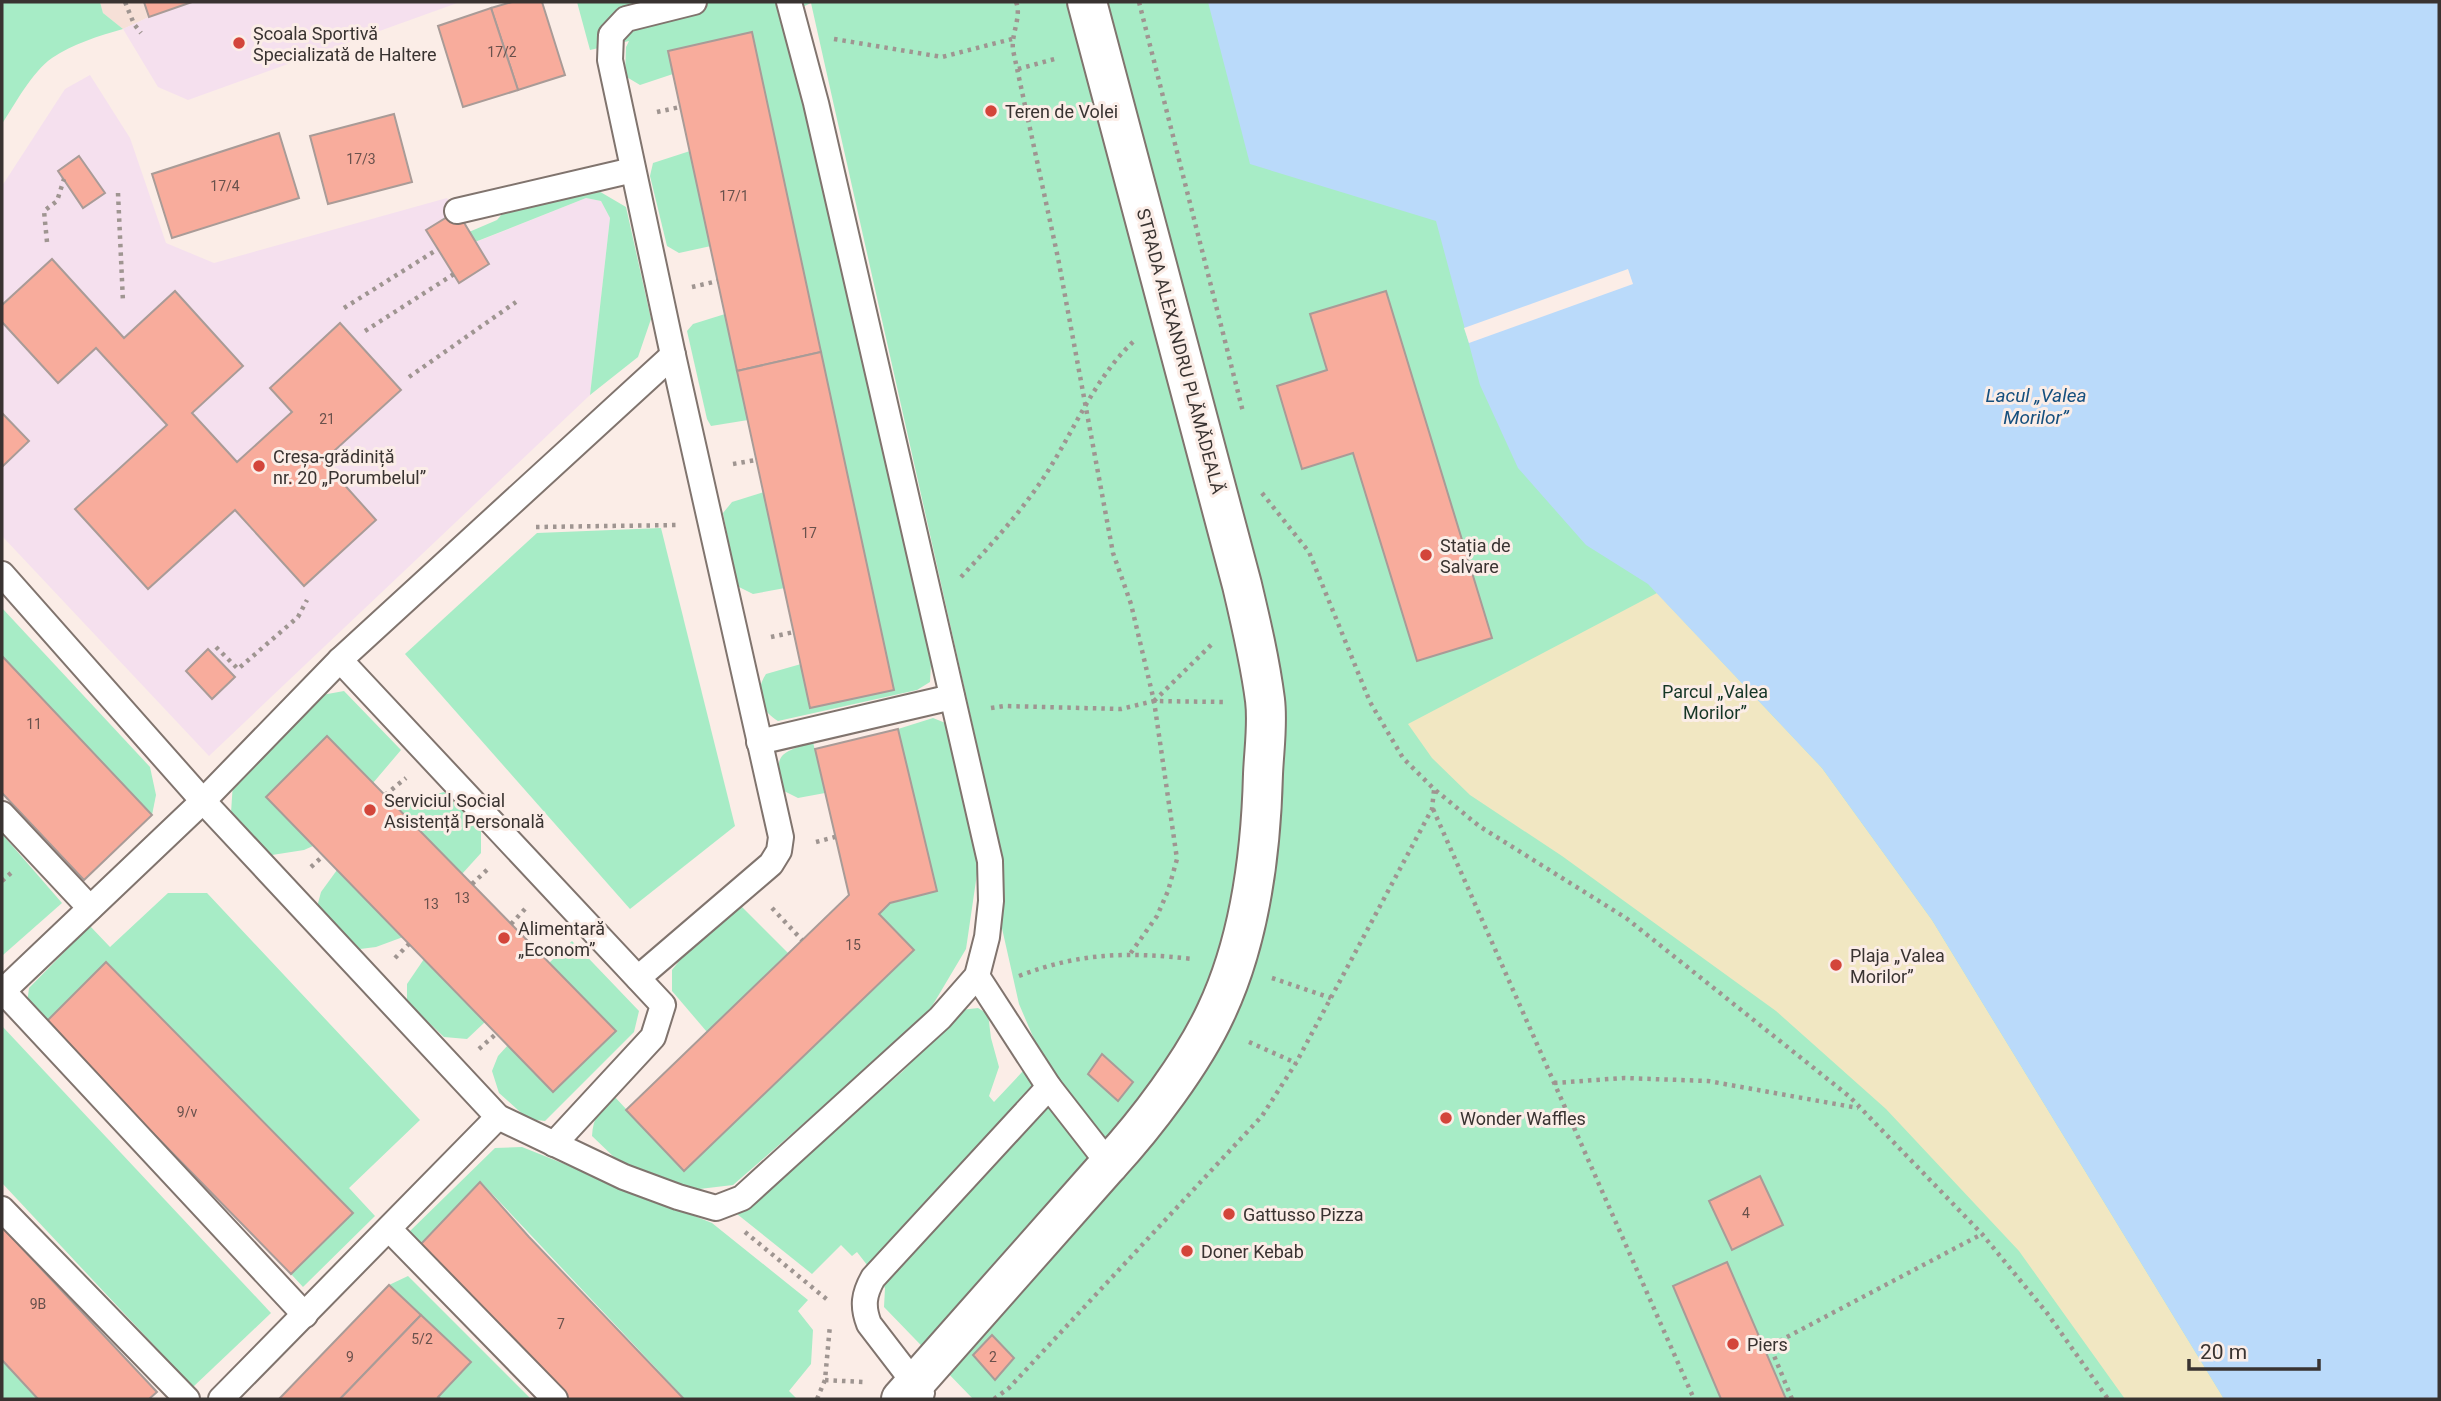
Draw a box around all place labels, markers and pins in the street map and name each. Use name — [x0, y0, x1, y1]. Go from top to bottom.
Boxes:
place label: Școala Sportivă Specializată de Haltere — [253, 23, 437, 65]
marker: Școala Sportivă Specializată de Haltere — [231, 35, 247, 51]
place label: Teren de Volei — [1005, 101, 1118, 122]
marker: Teren de Volei — [983, 103, 999, 119]
place label: Creșa-grădiniță nr. 20 „Porumbelul” — [273, 446, 426, 488]
marker: Creșa-grădiniță nr. 20 „Porumbelul” — [251, 458, 267, 474]
place label: Stația de Salvare — [1440, 535, 1511, 577]
marker: Stația de Salvare — [1418, 547, 1434, 563]
place label: Serviciul Social Asistență Personală — [384, 790, 545, 833]
marker: Serviciul Social Asistență Personală — [362, 802, 378, 818]
place label: Alimentară „Econom” — [518, 918, 605, 960]
marker: Alimentară „Econom” — [496, 930, 512, 946]
place label: Plaja „Valea Morilor” — [1850, 945, 1945, 987]
marker: Plaja „Valea Morilor” — [1828, 957, 1844, 973]
place label: Wonder Waffles — [1460, 1108, 1586, 1129]
marker: Wonder Waffles — [1438, 1110, 1454, 1126]
place label: Gattusso Pizza — [1243, 1204, 1363, 1225]
marker: Gattusso Pizza — [1221, 1206, 1237, 1222]
place label: Doner Kebab — [1201, 1241, 1304, 1262]
marker: Doner Kebab — [1179, 1243, 1195, 1259]
place label: Piers — [1747, 1334, 1788, 1355]
marker: Piers — [1725, 1336, 1741, 1352]

